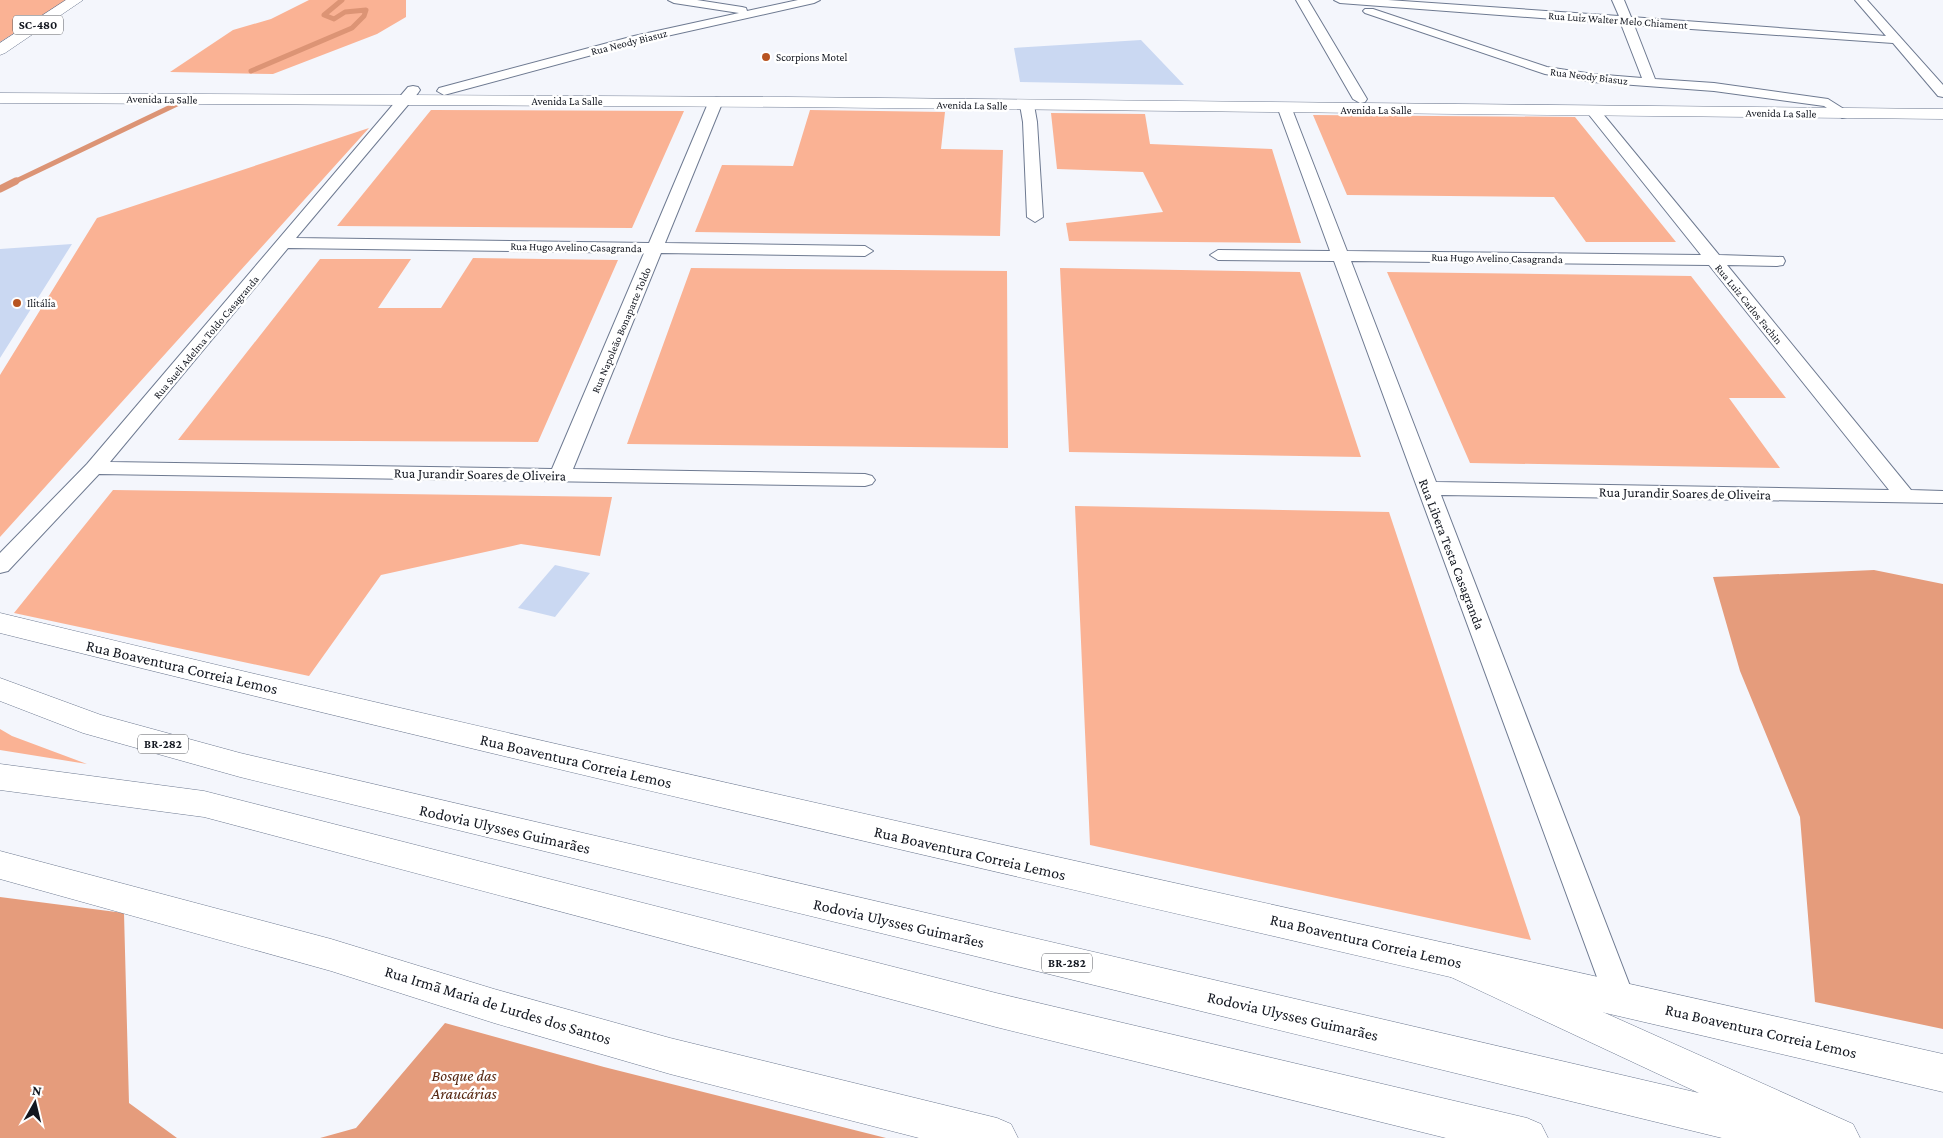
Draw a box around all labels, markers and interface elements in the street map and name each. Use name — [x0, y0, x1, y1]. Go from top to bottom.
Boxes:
street label: Rua Luiz Walter Melo Chiament — [1548, 9, 1688, 31]
road number: SC-480 — [13, 16, 63, 34]
street label: Rua Neody Biasuz — [590, 27, 669, 58]
marker: Scorpions Motel — [760, 51, 772, 63]
place label: Scorpions Motel — [776, 51, 847, 64]
street label: Rua Neody Biasuz — [1549, 65, 1629, 88]
street label: Avenida La Salle — [126, 92, 198, 106]
street label: Avenida La Salle — [531, 95, 603, 107]
street label: Avenida La Salle — [936, 98, 1008, 112]
street label: Avenida La Salle — [1340, 104, 1412, 116]
street label: Avenida La Salle — [1745, 106, 1817, 120]
street label: Rua Hugo Avelino Casagranda — [510, 240, 642, 255]
street label: Rua Hugo Avelino Casagranda — [1431, 251, 1563, 266]
street label: Rua Luiz Carlos Fachin — [1713, 262, 1785, 346]
street label: Rua Napoleão Bonaparte Toldo — [589, 265, 654, 395]
street label: Rua Sueli Adelma Toldo Casagranda — [151, 273, 262, 402]
marker: Ilitália — [11, 297, 23, 309]
place label: Ilitália — [27, 297, 56, 309]
street label: Rua Jurandir Soares de Oliveira — [394, 464, 567, 484]
street label: Rua Libera Testa Casagranda — [1416, 476, 1488, 632]
street label: Rua Jurandir Soares de Oliveira — [1599, 483, 1772, 503]
street label: Rua Boaventura Correia Lemos — [85, 637, 279, 697]
street label: Rua Boaventura Correia Lemos — [479, 731, 673, 791]
road number: BR-282 — [138, 734, 188, 754]
street label: Rodovia Ulysses Guimarães — [418, 801, 592, 858]
street label: Rua Boaventura Correia Lemos — [873, 823, 1067, 883]
street label: Rodovia Ulysses Guimarães — [812, 895, 986, 952]
street label: Rua Boaventura Correia Lemos — [1269, 911, 1463, 971]
road number: BR-282 — [1042, 954, 1092, 972]
street label: Rua Irmã Maria de Lurdes dos Santos — [383, 962, 613, 1048]
street label: Rodovia Ulysses Guimarães — [1206, 988, 1380, 1045]
street label: Rua Boaventura Correia Lemos — [1664, 1001, 1858, 1061]
park label: Bosque das Araucárias — [430, 1067, 497, 1102]
north arrow — [10, 1078, 60, 1128]
text: N — [31, 1082, 43, 1099]

